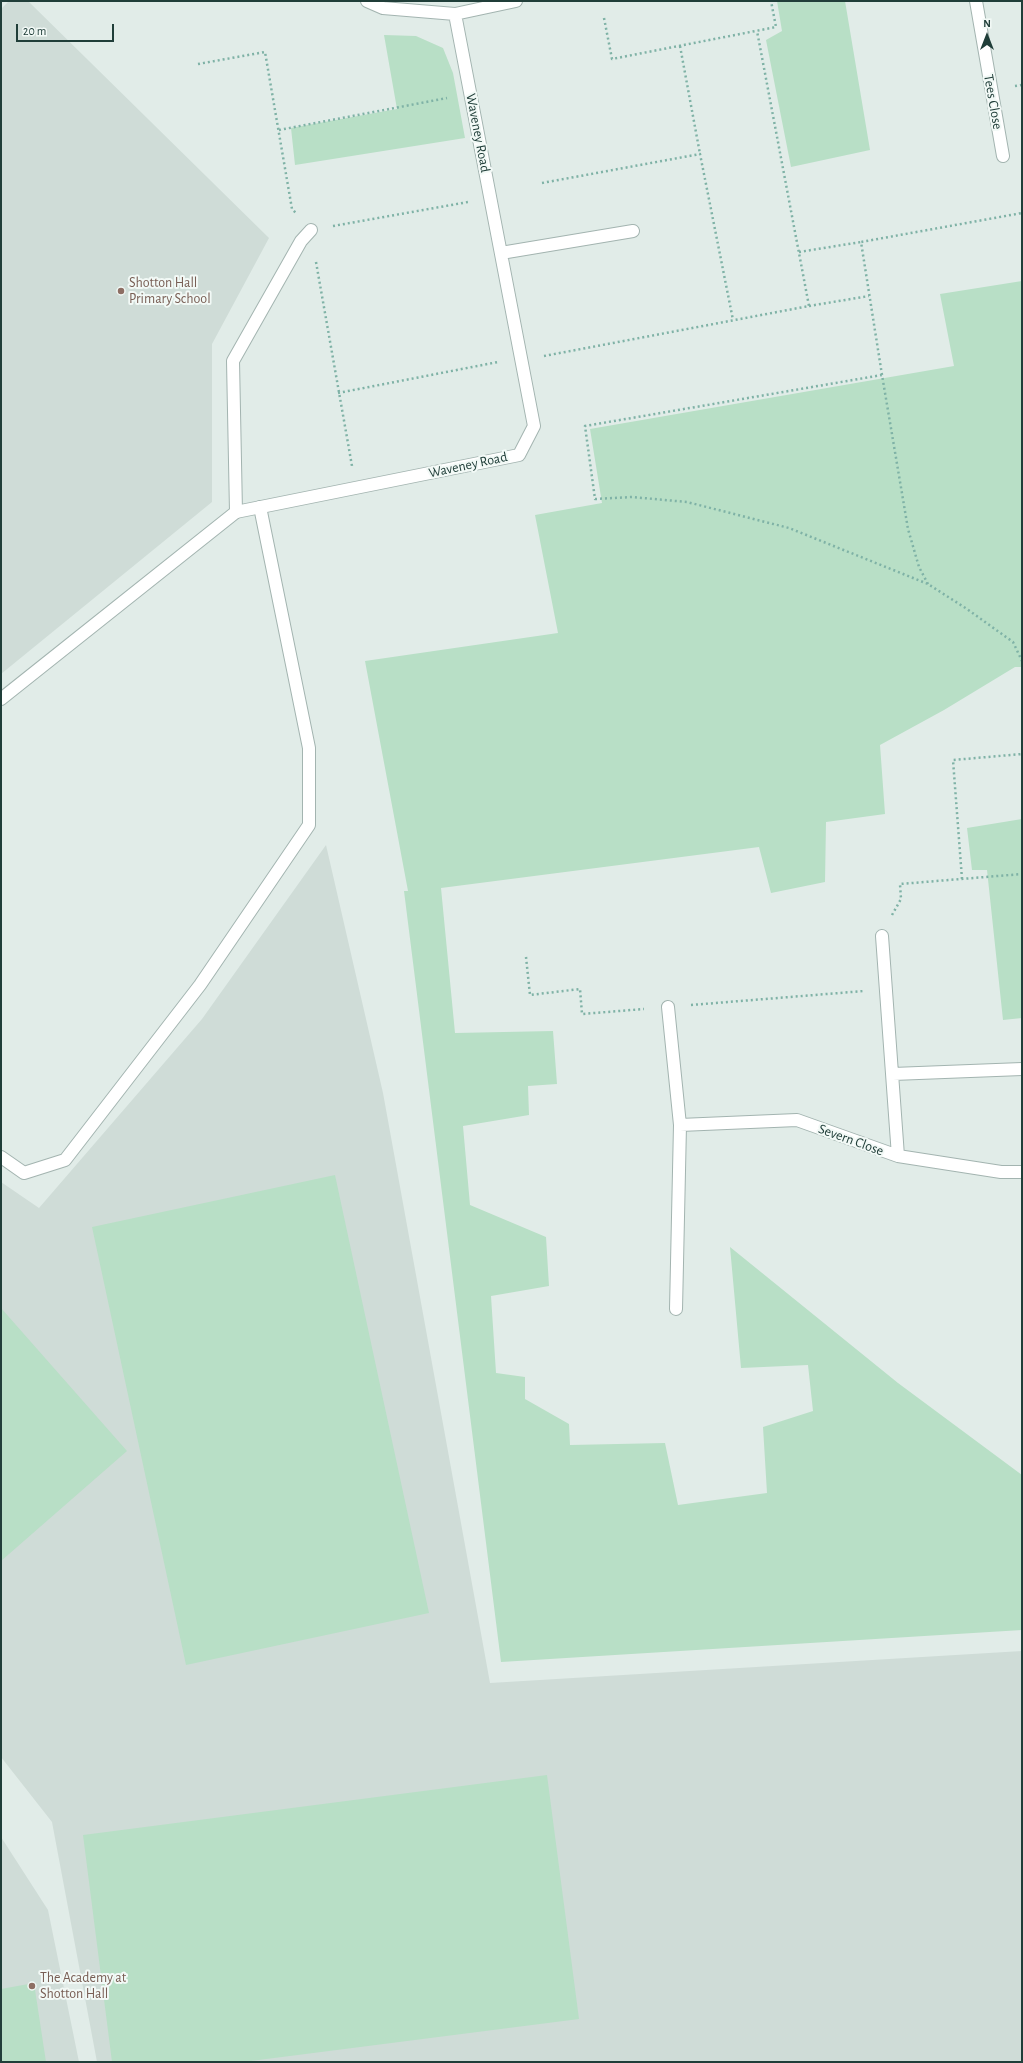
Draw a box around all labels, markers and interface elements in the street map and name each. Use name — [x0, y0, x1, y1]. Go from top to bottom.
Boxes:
scale bar — [18, 16, 116, 42]
north arrow — [967, 16, 1007, 56]
text: N — [983, 18, 991, 29]
text: 20 m — [23, 25, 46, 37]
street label: Tees Close — [980, 73, 1006, 131]
street label: Waveney Road — [462, 92, 494, 174]
place label: Shotton Hall Primary School — [129, 275, 211, 308]
marker: Shotton Hall Primary School — [116, 286, 126, 296]
street label: Waveney Road — [427, 448, 509, 482]
street label: Severn Close — [816, 1120, 886, 1160]
place label: The Academy at Shotton Hall — [40, 1970, 126, 2002]
marker: The Academy at Shotton Hall — [27, 1981, 37, 1991]

